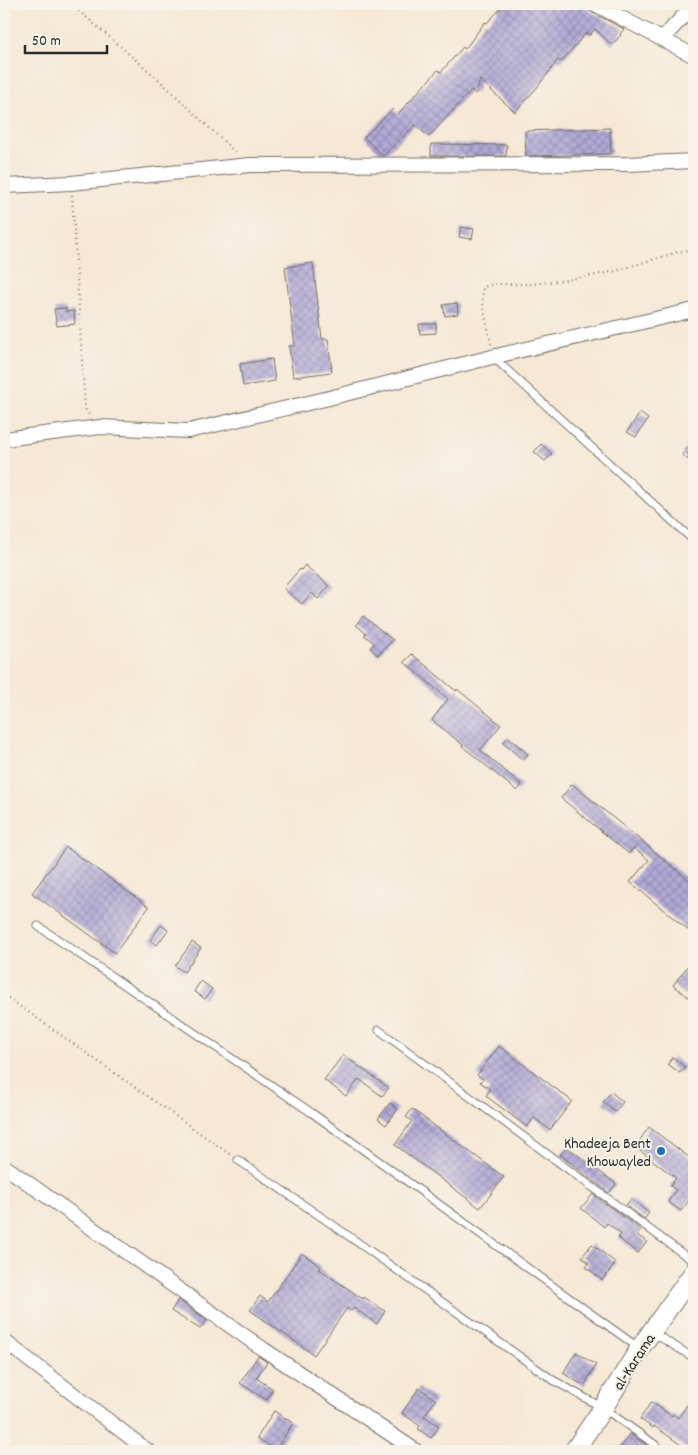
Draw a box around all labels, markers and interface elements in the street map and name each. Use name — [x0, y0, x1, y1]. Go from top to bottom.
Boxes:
scale bar — [25, 22, 108, 54]
text: 50 m — [32, 31, 61, 53]
place label: Khadeeja Bent Khowayled — [564, 1133, 651, 1174]
marker: Khadeeja Bent Khowayled — [655, 1145, 667, 1157]
street label: al-Karama — [608, 1329, 662, 1395]

